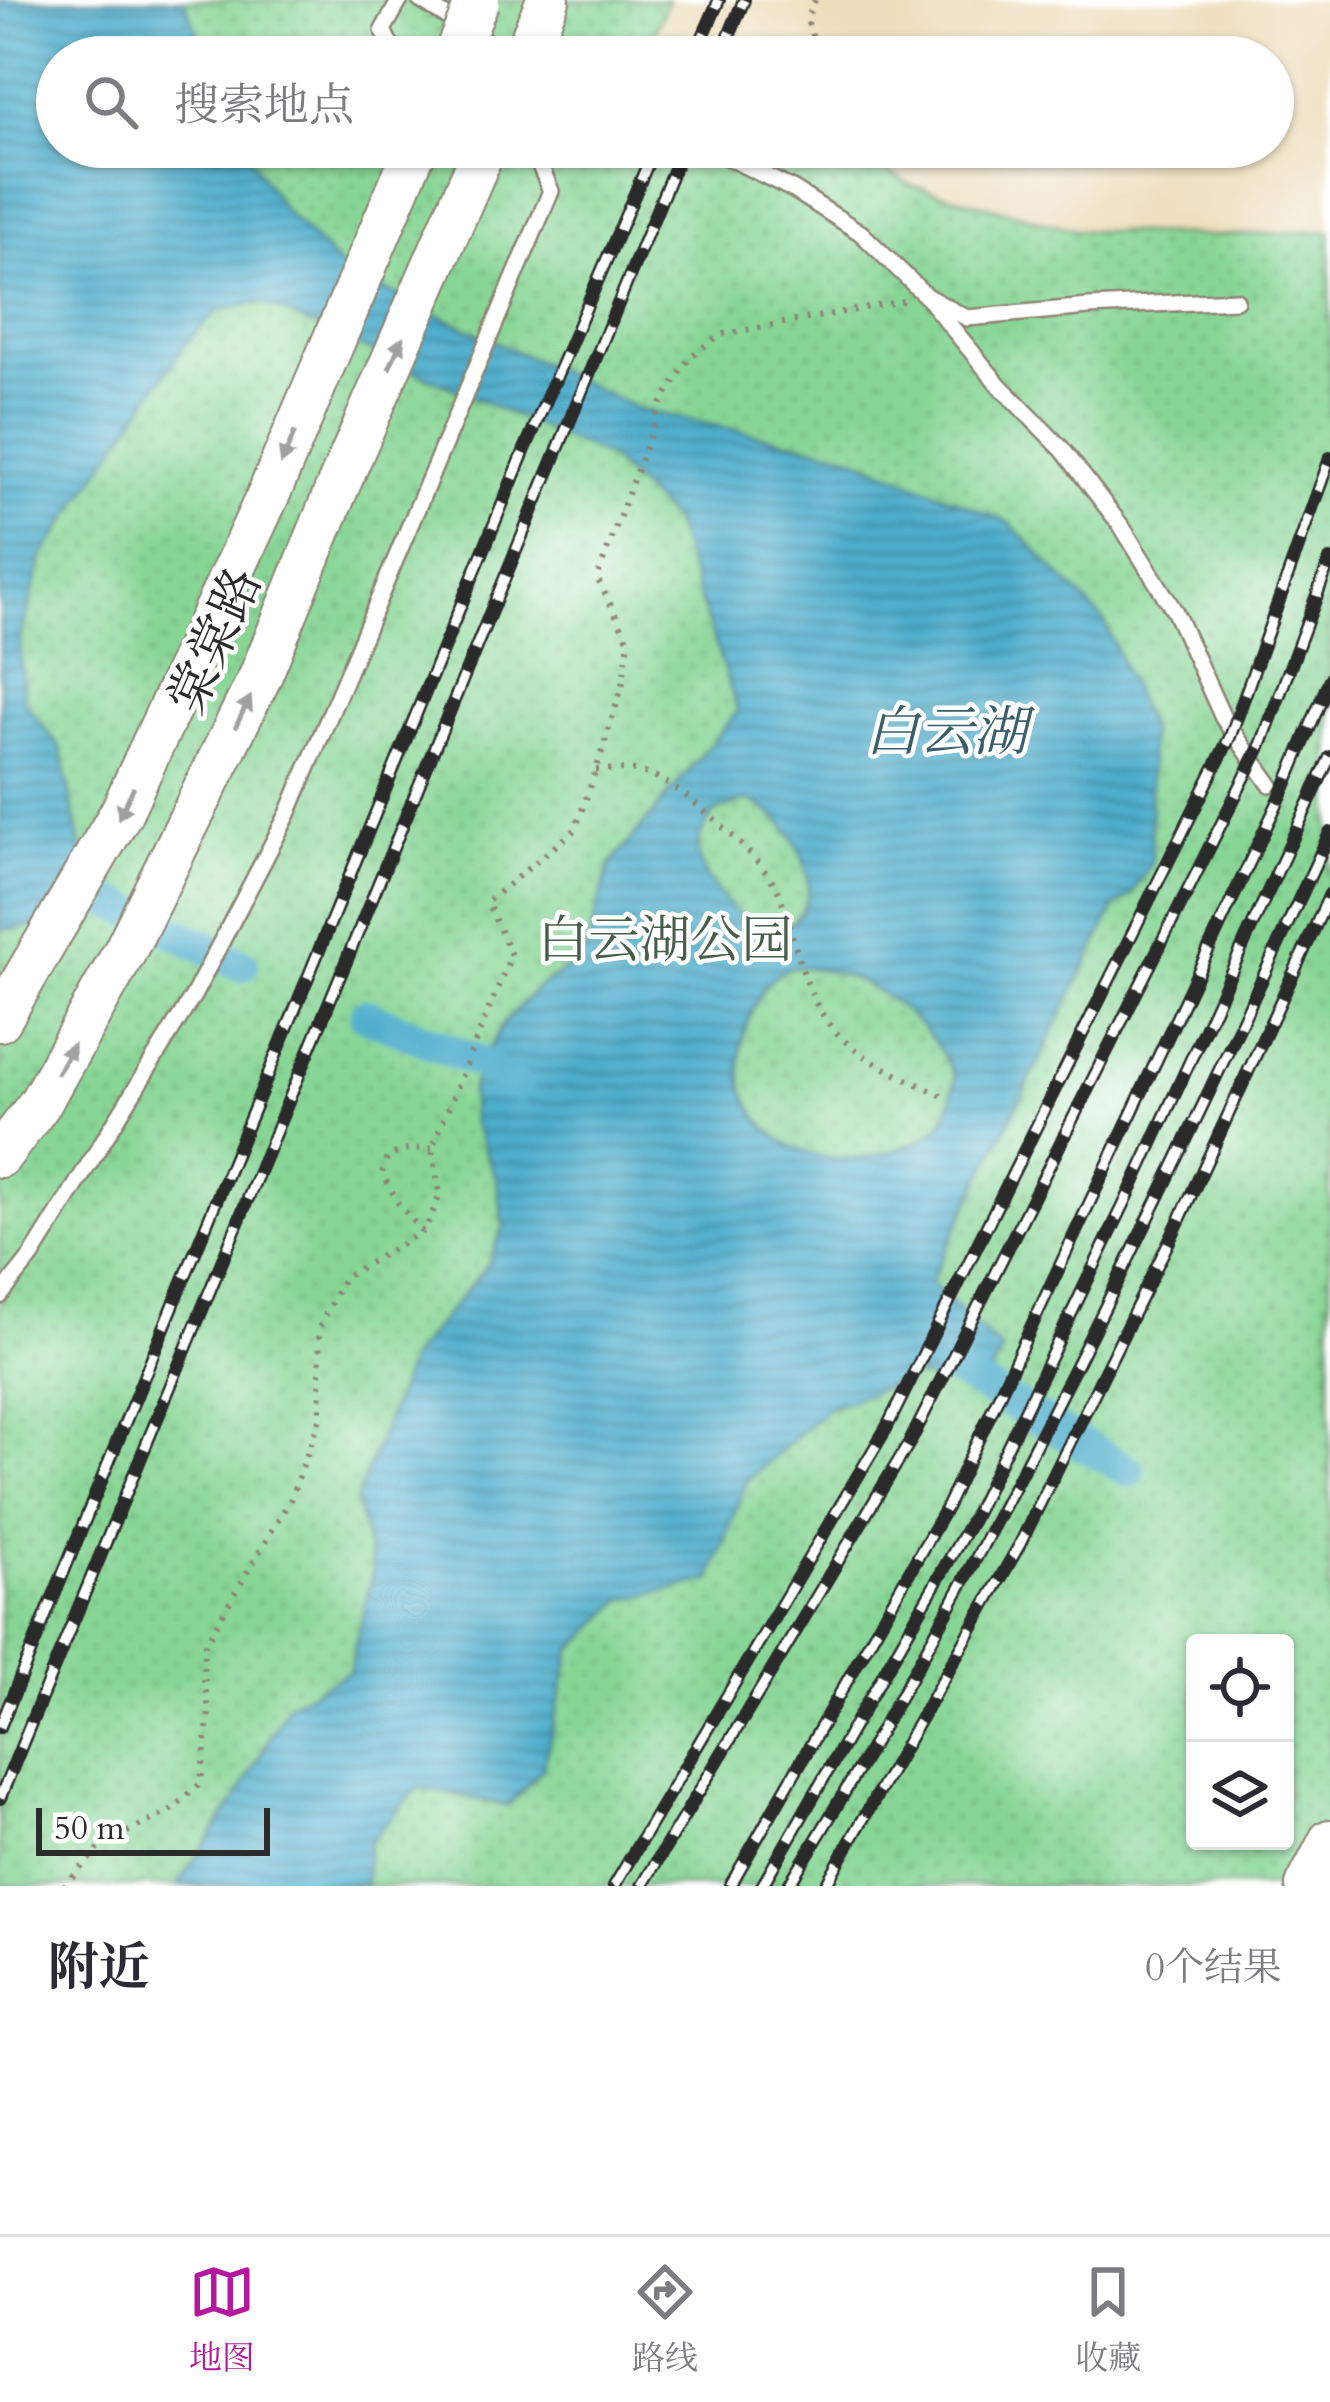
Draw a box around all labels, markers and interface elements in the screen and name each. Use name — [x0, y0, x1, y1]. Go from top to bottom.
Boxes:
search box — [36, 36, 1294, 168]
icon: search — [78, 69, 144, 135]
text: 搜索地点 — [174, 75, 354, 136]
one-way arrow — [386, 335, 406, 370]
one-way arrow — [278, 431, 298, 466]
street label: 棠棠路 — [153, 557, 279, 725]
one-way arrow — [233, 694, 253, 729]
water label: 白云湖 — [865, 697, 1036, 770]
one-way arrow — [116, 785, 136, 820]
park label: 白云湖公园 — [537, 906, 793, 976]
one-way arrow — [53, 1042, 74, 1075]
map controls — [1186, 1634, 1294, 1850]
button: locate — [1186, 1634, 1294, 1742]
button: layers — [1186, 1742, 1294, 1850]
scale bar — [36, 1802, 270, 1855]
text: 50 m — [54, 1806, 125, 1851]
text: 附近 — [48, 1933, 150, 2003]
text: 0个结果 — [1145, 1941, 1282, 1994]
tab: 地图 — [189, 2259, 255, 2381]
tab: 路线 — [632, 2259, 698, 2381]
tab: 收藏 — [1075, 2259, 1141, 2381]

